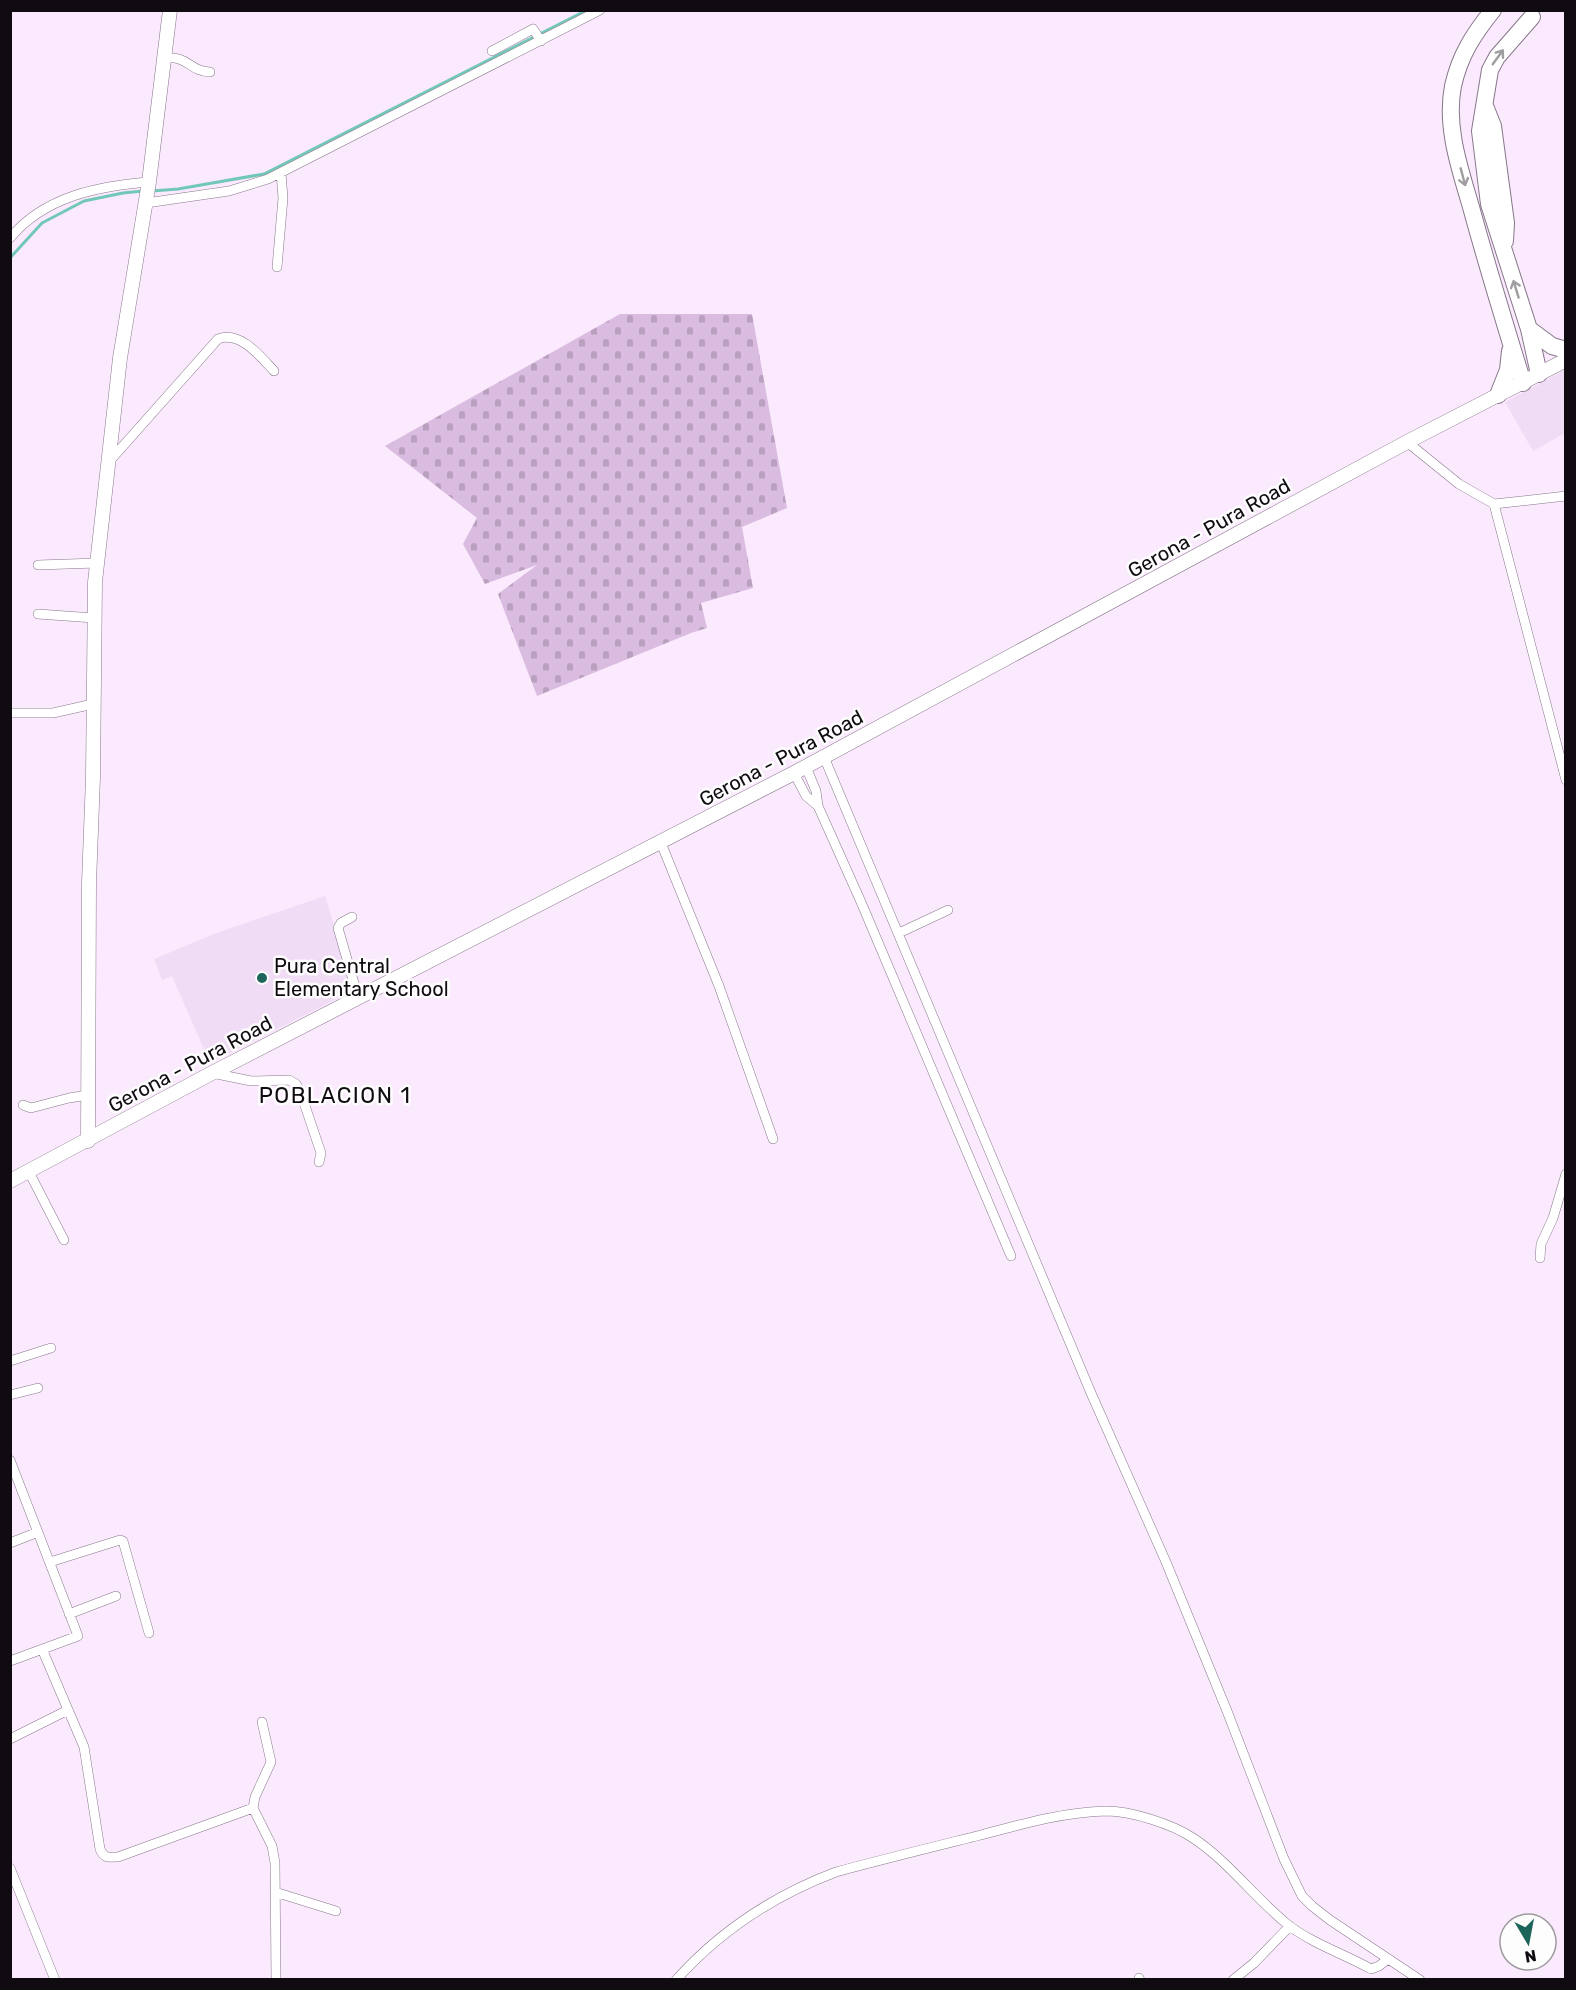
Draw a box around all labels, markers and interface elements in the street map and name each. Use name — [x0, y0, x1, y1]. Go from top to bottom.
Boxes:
one-way arrow — [1492, 50, 1504, 66]
one-way arrow — [1457, 167, 1469, 186]
one-way arrow — [1510, 280, 1521, 299]
street label: Gerona - Pura Road — [1124, 473, 1294, 583]
street label: Gerona - Pura Road — [695, 705, 867, 811]
place label: Pura Central Elementary School — [274, 954, 449, 1001]
marker: Pura Central Elementary School — [255, 971, 269, 985]
street label: Gerona - Pura Road — [104, 1011, 276, 1117]
district label: POBLACION 1 — [259, 1082, 411, 1109]
north arrow — [1498, 1912, 1558, 1972]
text: N — [1523, 1946, 1538, 1967]

